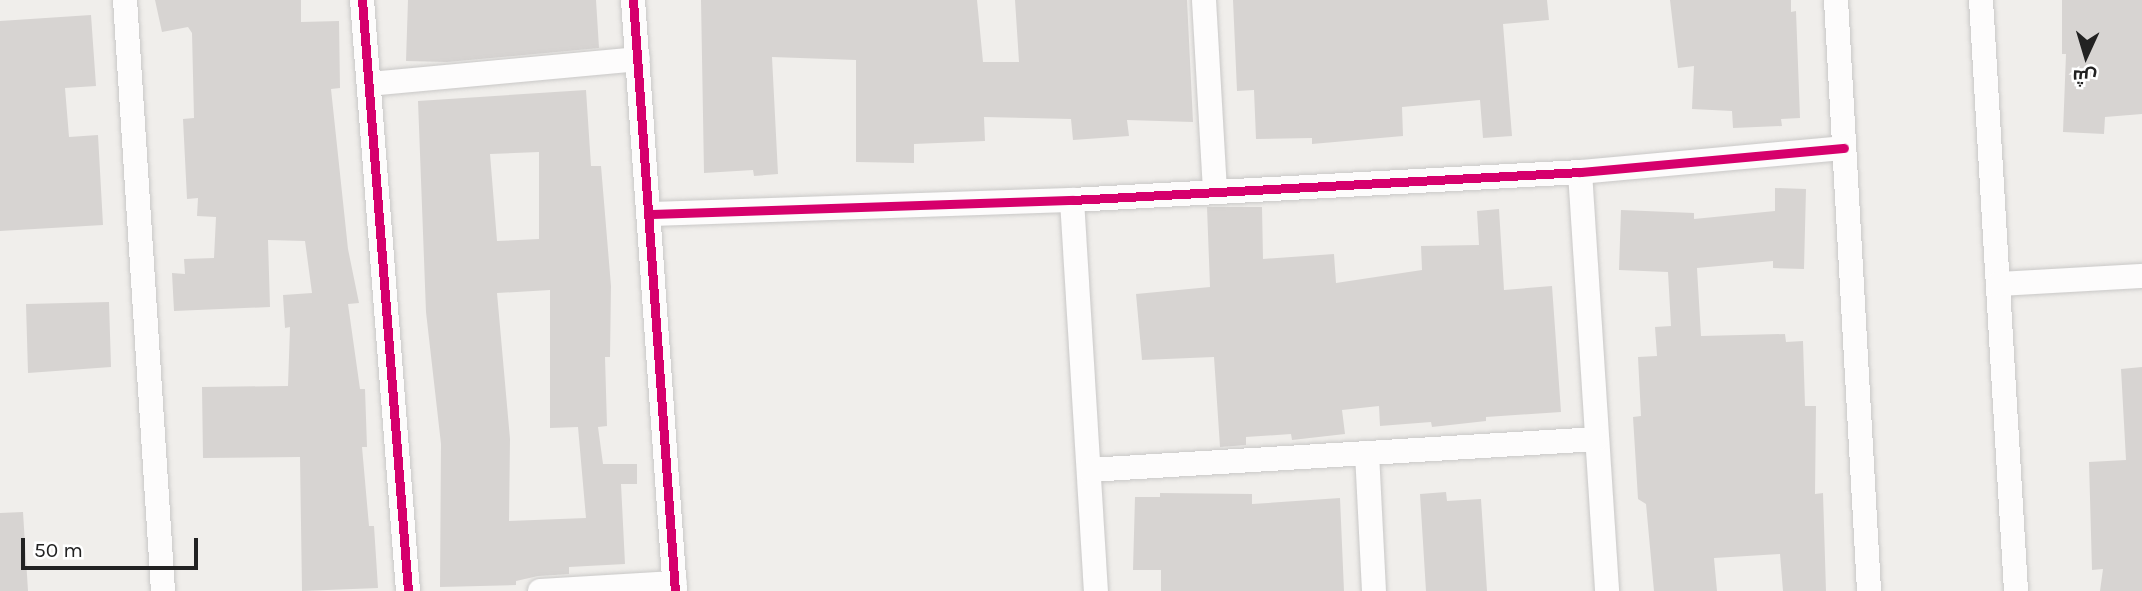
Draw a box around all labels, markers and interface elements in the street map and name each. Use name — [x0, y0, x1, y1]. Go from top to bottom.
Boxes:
north arrow — [2051, 21, 2121, 91]
text: ش — [2072, 65, 2097, 89]
scale bar — [24, 524, 201, 568]
text: 50 m — [34, 538, 83, 562]

